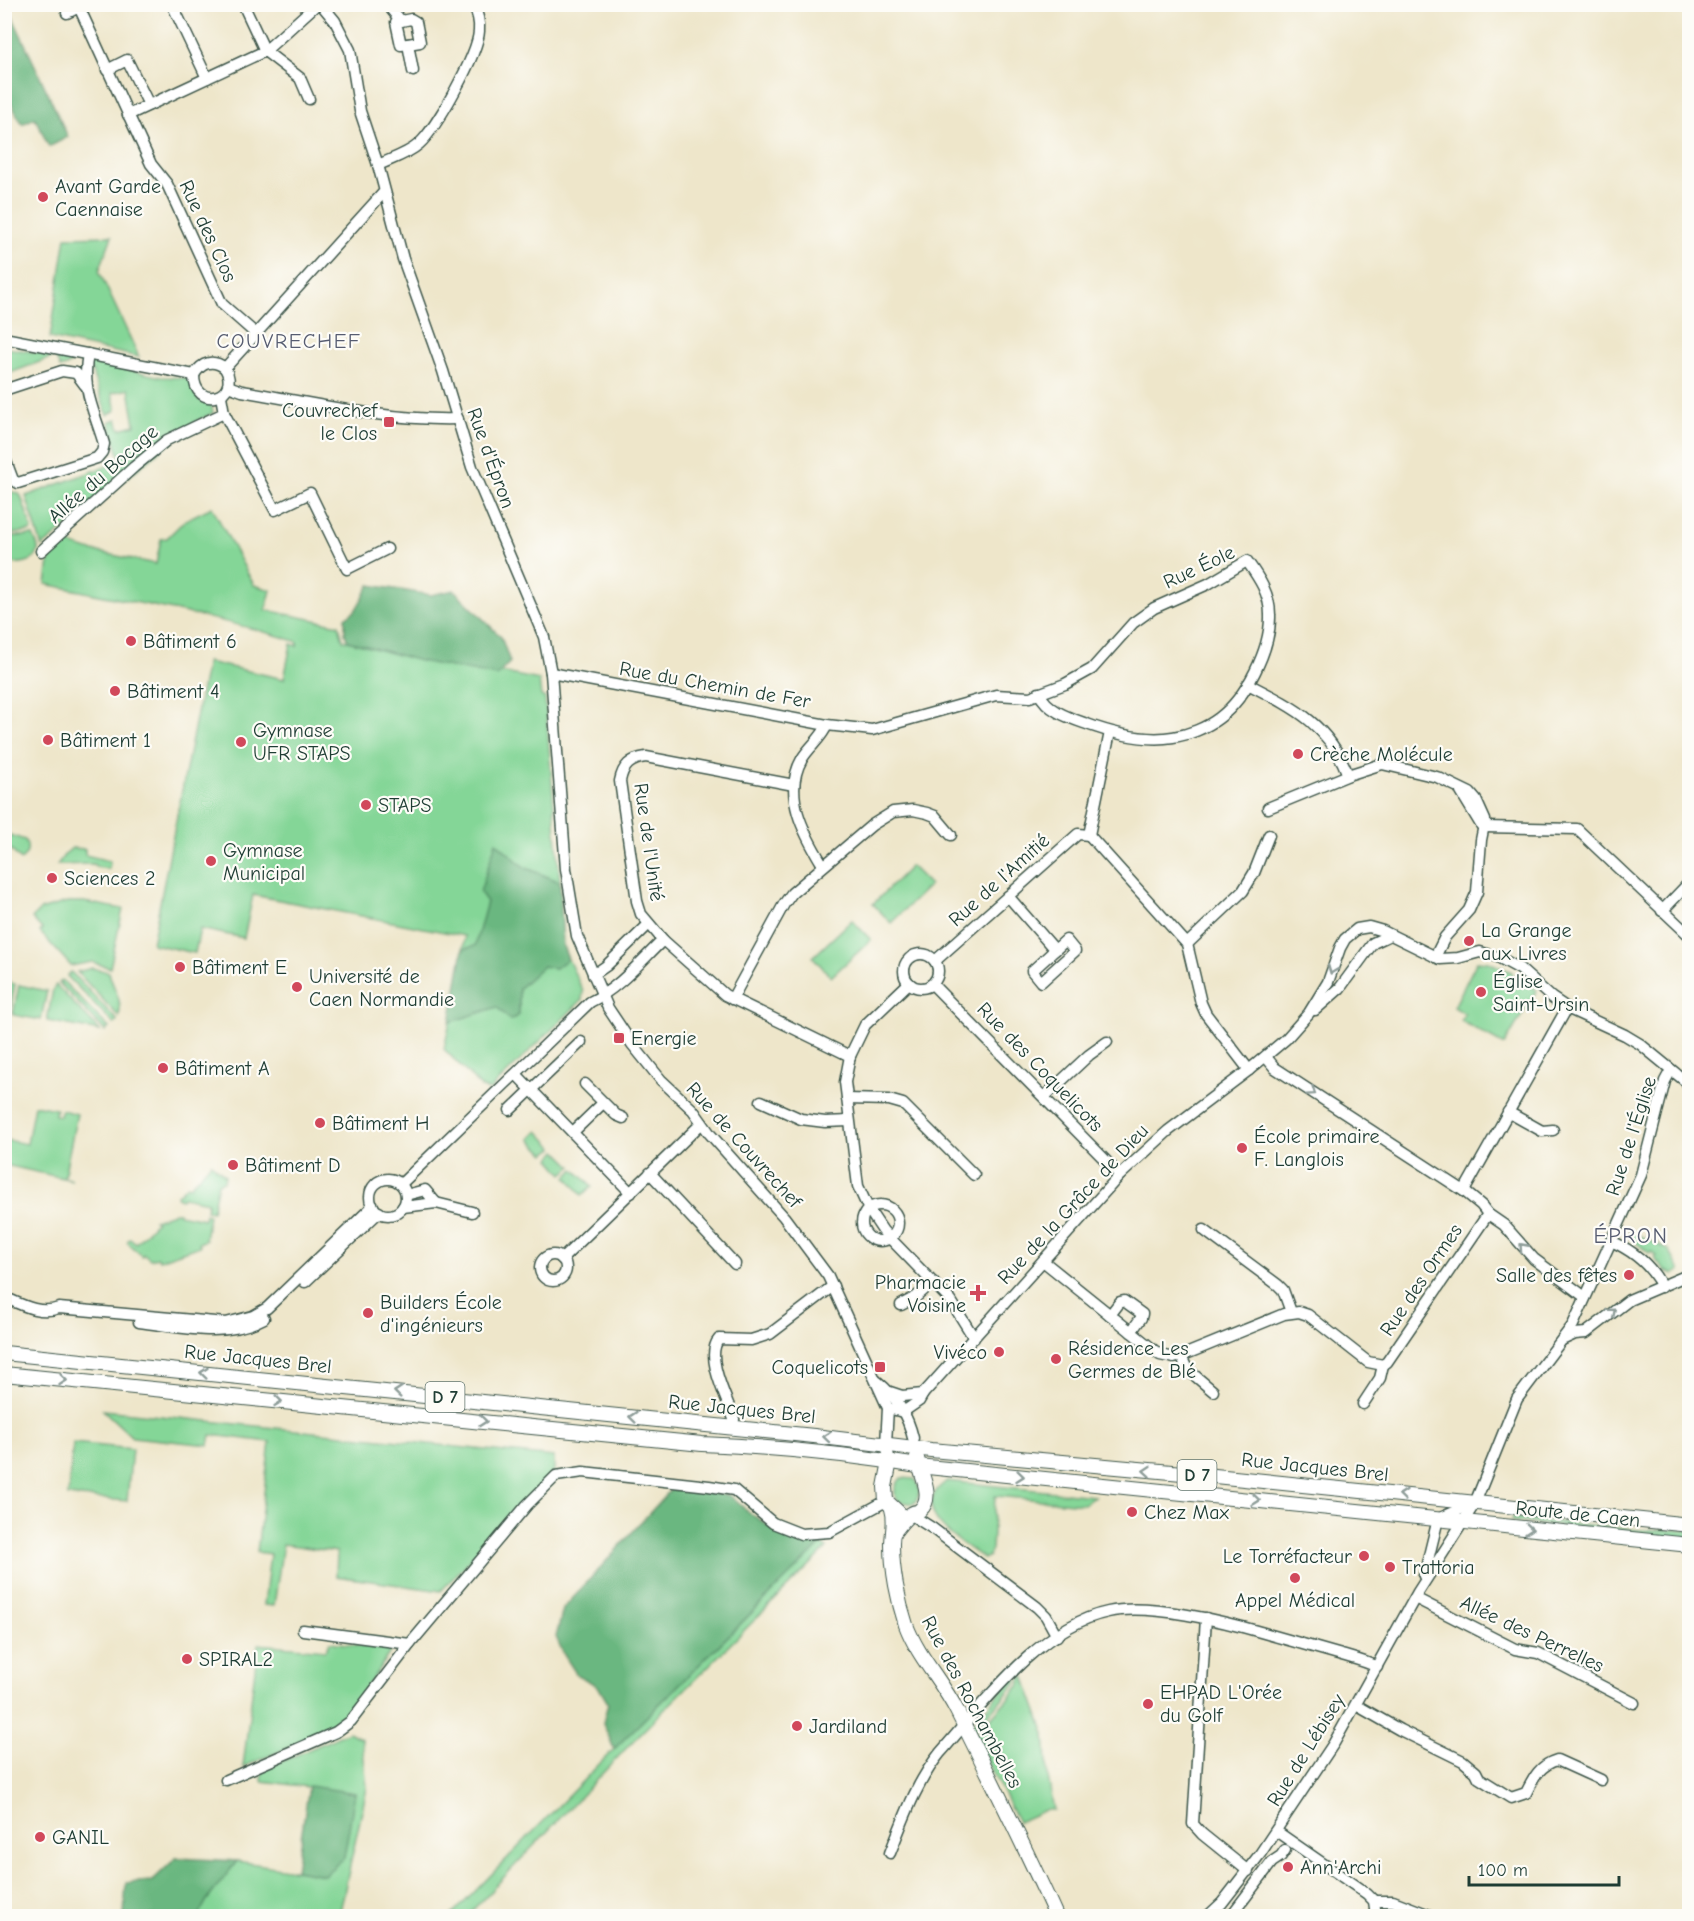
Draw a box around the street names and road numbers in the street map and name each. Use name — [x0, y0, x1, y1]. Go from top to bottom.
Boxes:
street label: Rue des Clos — [174, 176, 242, 286]
street label: Rue d'Épron — [462, 405, 520, 511]
street label: Allée du Bocage — [43, 420, 163, 528]
street label: Rue Éole — [1160, 541, 1238, 593]
street label: Rue du Chemin de Fer — [618, 657, 813, 713]
street label: Rue de l'Unité — [629, 781, 669, 903]
street label: Rue de l'Amitié — [944, 829, 1054, 931]
street label: Rue des Coquelicots — [972, 998, 1108, 1136]
street label: Rue de l'Église — [1601, 1073, 1661, 1199]
street label: Rue de Couvrechef — [682, 1077, 807, 1214]
street label: Rue de la Grâce de Dieu — [993, 1119, 1153, 1289]
street label: Rue des Ormes — [1375, 1220, 1467, 1340]
street label: Rue Jacques Brel — [183, 1340, 333, 1378]
road number: D 7 — [426, 1382, 464, 1412]
street label: Rue Jacques Brel — [667, 1390, 817, 1428]
street label: Rue Jacques Brel — [1240, 1448, 1390, 1486]
road number: D 7 — [1178, 1460, 1216, 1490]
street label: Route de Caen — [1514, 1496, 1642, 1532]
street label: Allée des Perrelles — [1457, 1591, 1607, 1677]
street label: Rue des Rochambelles — [917, 1612, 1027, 1792]
street label: Rue de Lébisey — [1262, 1689, 1350, 1810]

